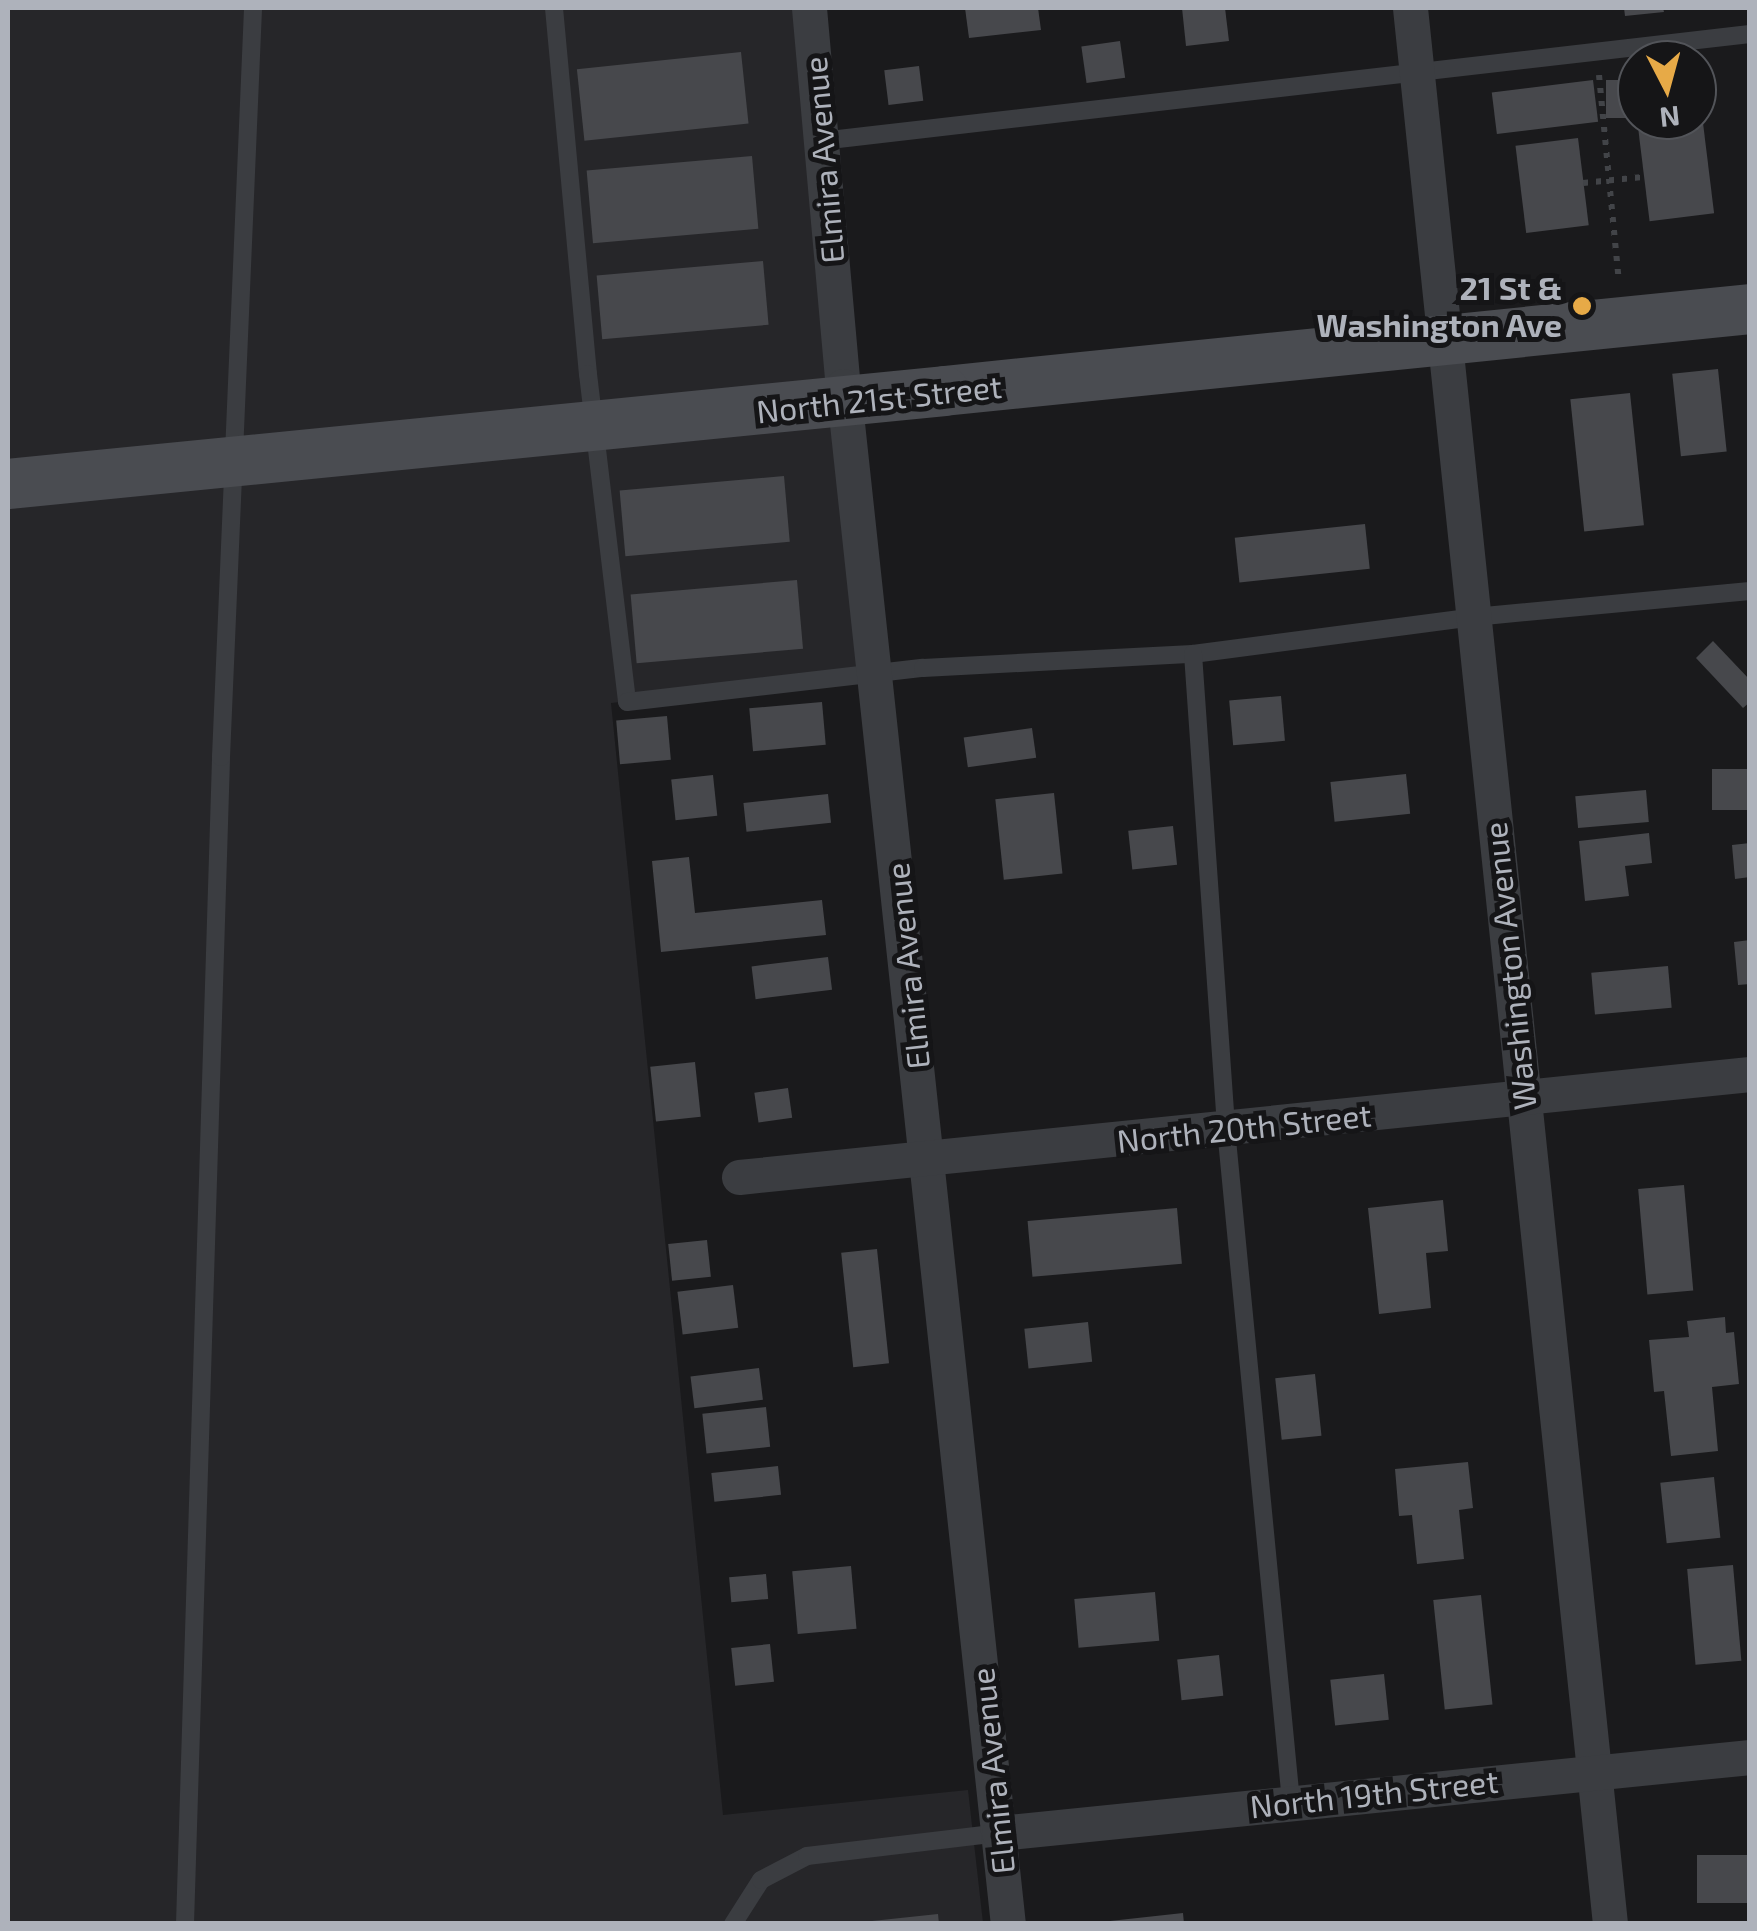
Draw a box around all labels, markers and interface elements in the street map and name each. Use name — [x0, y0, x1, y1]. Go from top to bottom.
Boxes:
north arrow — [1617, 40, 1717, 140]
street label: Elmira Avenue — [795, 55, 851, 265]
text: N — [1658, 100, 1682, 136]
place label: 21 St & Washington Ave — [1316, 269, 1562, 344]
marker: 21 St & Washington Ave — [1571, 295, 1593, 317]
street label: North 21st Street — [754, 366, 1004, 430]
street label: Washington Avenue — [1475, 820, 1543, 1112]
street label: Elmira Avenue — [877, 860, 937, 1072]
street label: North 20th Street — [1115, 1095, 1373, 1159]
street label: Elmira Avenue — [962, 1665, 1022, 1877]
street label: North 19th Street — [1248, 1761, 1500, 1825]

